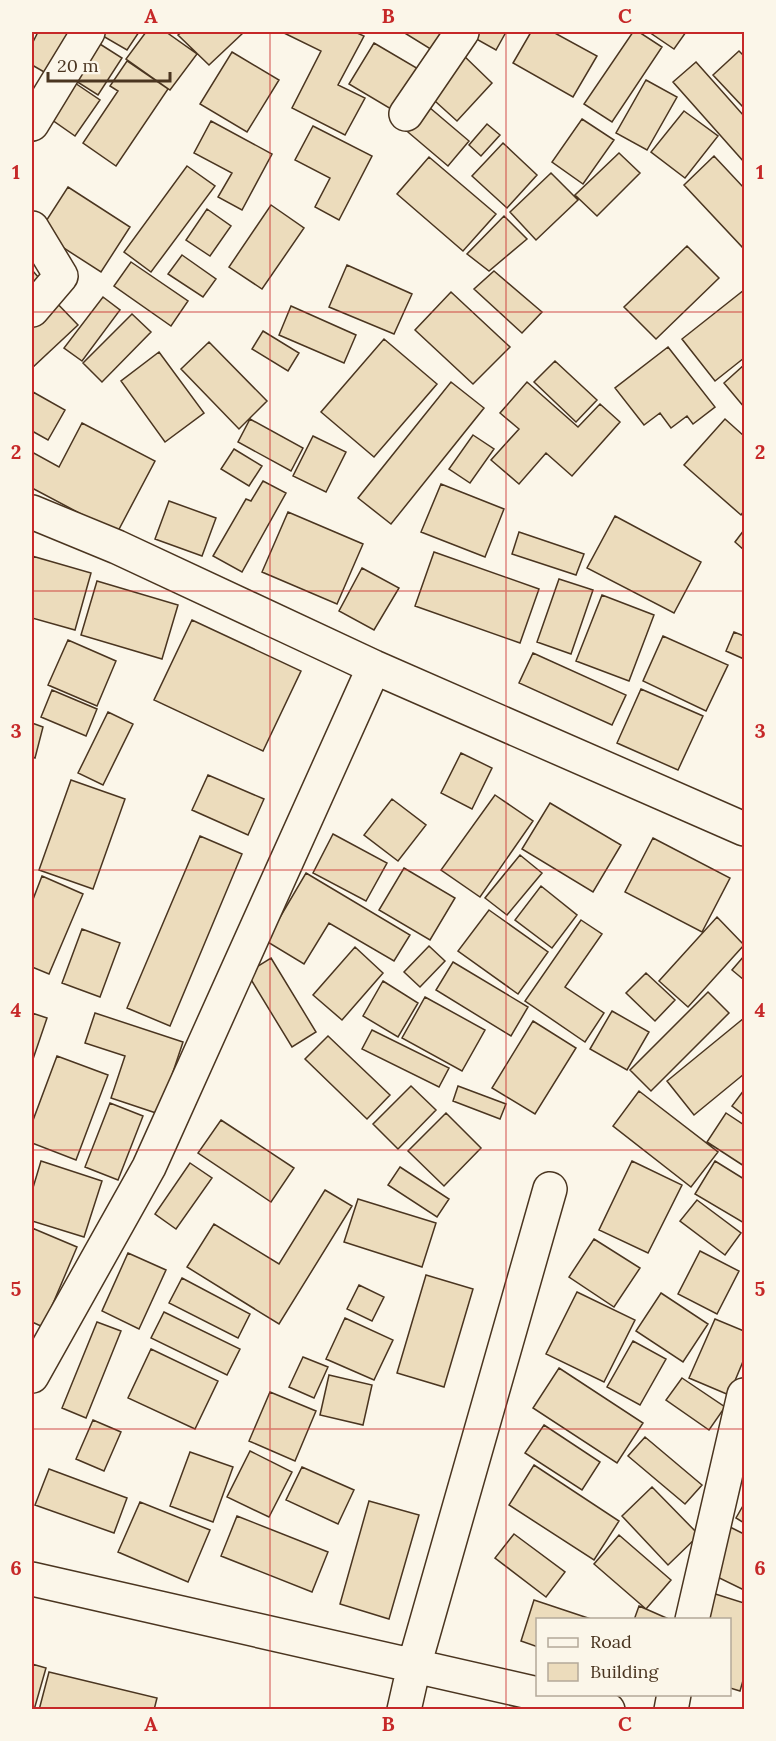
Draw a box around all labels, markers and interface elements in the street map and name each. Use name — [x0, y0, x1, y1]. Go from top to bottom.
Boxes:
text: A — [144, 3, 158, 28]
text: B — [381, 3, 395, 28]
text: C — [618, 3, 632, 28]
scale bar — [48, 45, 170, 83]
text: 20 m — [57, 54, 99, 77]
text: 1 — [12, 159, 20, 184]
text: 1 — [756, 159, 764, 184]
text: 2 — [11, 439, 21, 464]
text: 2 — [755, 439, 765, 464]
text: 3 — [10, 718, 22, 743]
text: 3 — [754, 718, 766, 743]
text: 4 — [11, 997, 22, 1022]
text: 4 — [755, 997, 766, 1022]
text: 5 — [11, 1276, 22, 1301]
text: 5 — [755, 1276, 766, 1301]
text: 6 — [10, 1555, 22, 1580]
text: 6 — [754, 1555, 766, 1580]
legend — [536, 1618, 731, 1696]
text: Road — [590, 1630, 632, 1653]
text: Building — [590, 1660, 660, 1683]
text: A — [144, 1711, 158, 1736]
text: B — [381, 1711, 395, 1736]
text: C — [618, 1711, 632, 1736]

